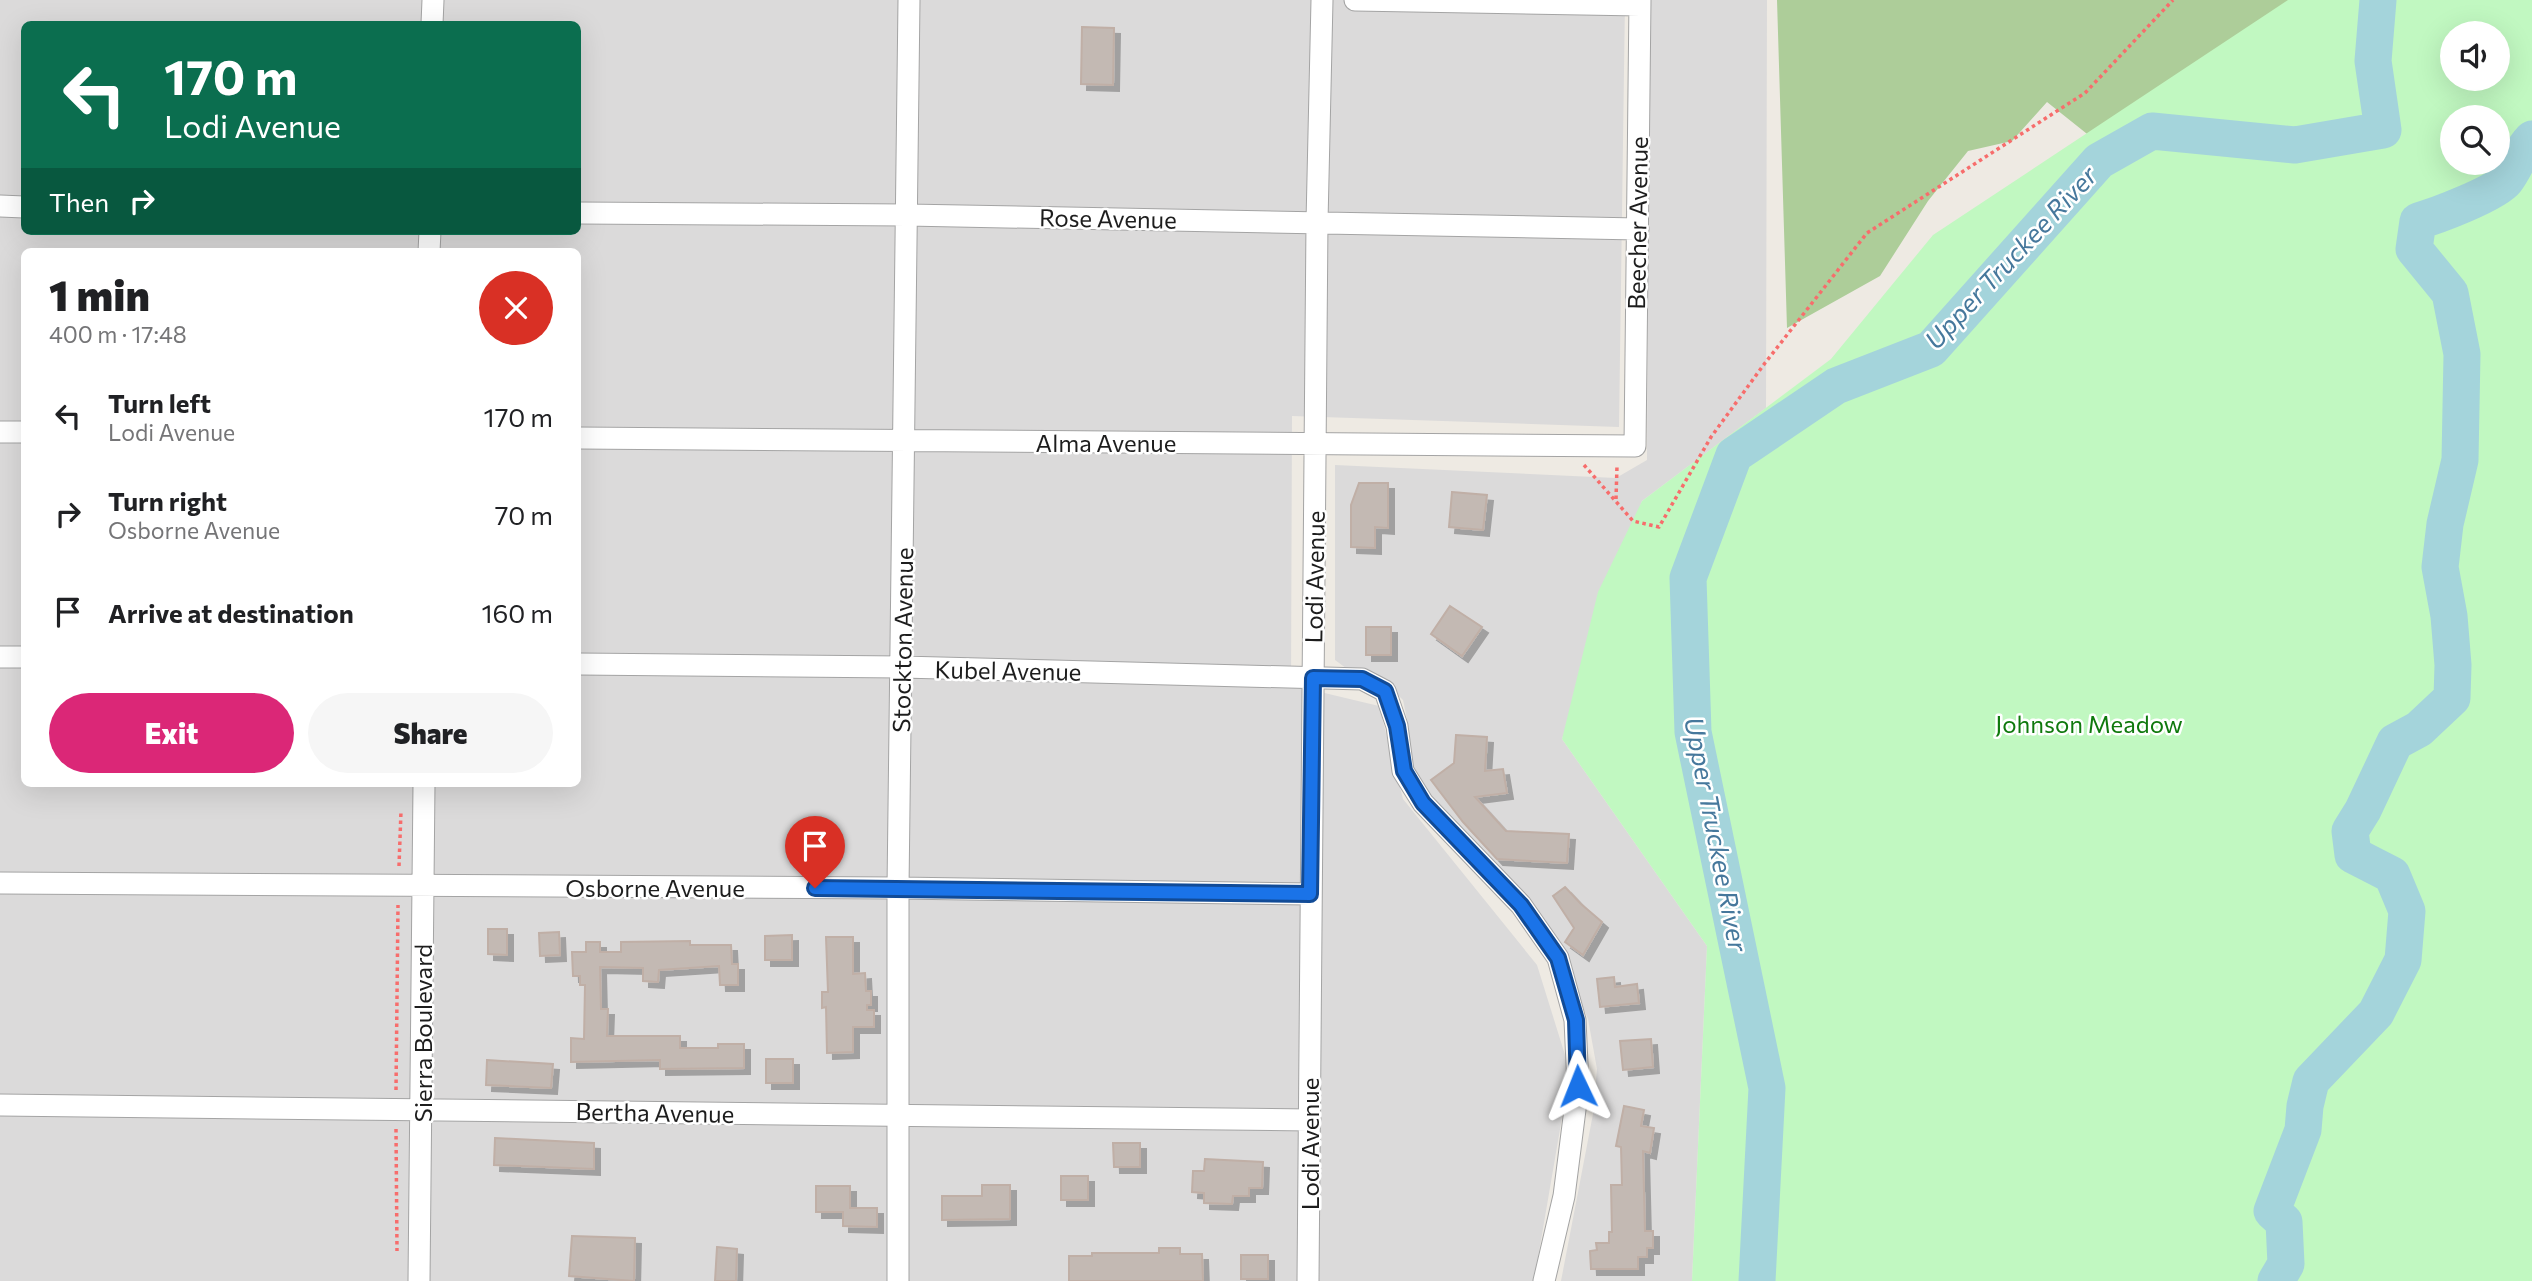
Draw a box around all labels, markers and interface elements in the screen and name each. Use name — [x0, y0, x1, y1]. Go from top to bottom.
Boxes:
map controls — [2440, 21, 2510, 175]
button: sound — [2440, 21, 2510, 91]
text: 170 m — [164, 45, 297, 105]
icon: left — [49, 49, 140, 140]
text: Lodi Avenue — [164, 105, 341, 145]
button: search — [2440, 105, 2510, 175]
street label: Beecher Avenue — [1621, 136, 1653, 310]
water label: Upper Truckee River — [1917, 158, 2104, 355]
icon: right — [123, 182, 161, 220]
text: Then — [49, 186, 109, 217]
street label: Rose Avenue — [1039, 202, 1177, 234]
text: 1 min — [49, 268, 150, 320]
button: close — [479, 271, 553, 345]
text: 400 m · 17:48 — [49, 320, 187, 348]
text: Turn left — [108, 387, 211, 418]
icon: left — [49, 397, 87, 435]
text: 170 m — [484, 401, 553, 432]
text: Lodi Avenue — [108, 418, 235, 446]
street label: Alma Avenue — [1036, 428, 1176, 457]
text: Turn right — [108, 485, 227, 516]
icon: right — [49, 495, 87, 533]
text: 70 m — [495, 499, 553, 530]
street label: Lodi Avenue — [1298, 510, 1330, 644]
text: Osborne Avenue — [108, 516, 280, 544]
street label: Stockton Avenue — [886, 547, 918, 733]
icon: arrive — [49, 593, 87, 631]
text: Arrive at destination — [108, 597, 354, 628]
text: 160 m — [481, 597, 553, 628]
street label: Kubel Avenue — [934, 654, 1082, 686]
button: Exit — [49, 693, 294, 773]
button: Share — [308, 693, 553, 773]
park label: Johnson Meadow — [1995, 709, 2183, 738]
water label: Upper Truckee River — [1679, 714, 1755, 956]
pin — [785, 816, 845, 888]
icon: arrive — [796, 827, 834, 865]
street label: Osborne Avenue — [565, 873, 745, 902]
street label: Sierra Boulevard — [408, 944, 437, 1122]
position arrow — [1541, 1049, 1615, 1123]
street label: Lodi Avenue — [1295, 1078, 1324, 1210]
street label: Bertha Avenue — [576, 1096, 734, 1128]

